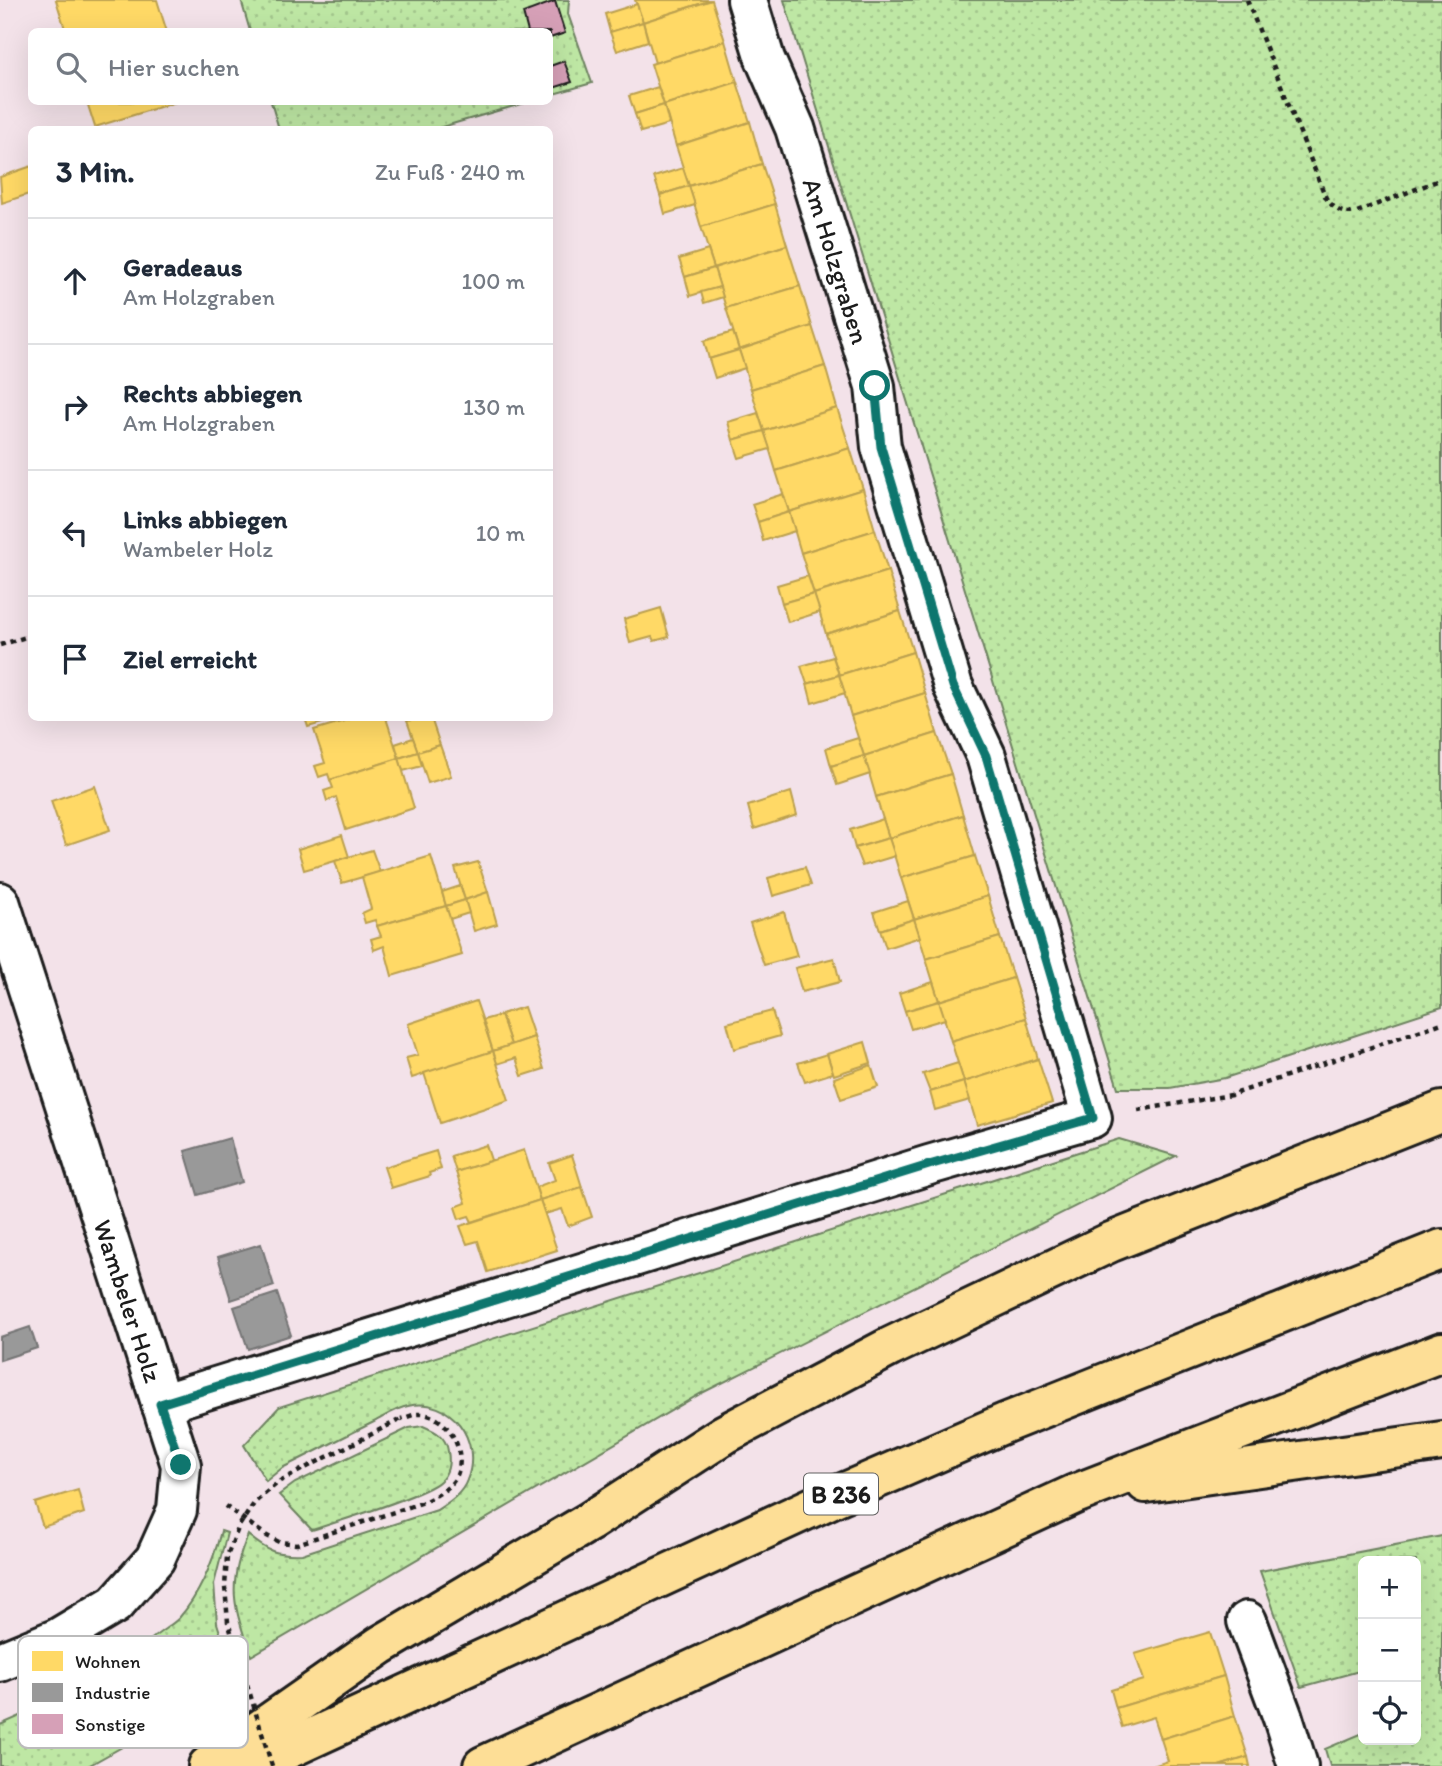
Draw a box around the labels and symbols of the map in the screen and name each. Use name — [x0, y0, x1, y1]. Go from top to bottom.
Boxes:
street label: Am Holzgraben — [796, 174, 877, 348]
route start — [859, 370, 890, 401]
street label: Wambeler Holz — [87, 1216, 169, 1386]
route end — [165, 1449, 196, 1480]
road number: B 236 — [804, 1474, 878, 1514]
legend — [18, 1636, 248, 1748]
text: Wohnen — [75, 1650, 141, 1673]
text: Industrie — [75, 1681, 150, 1704]
text: Sonstige — [75, 1713, 146, 1736]

